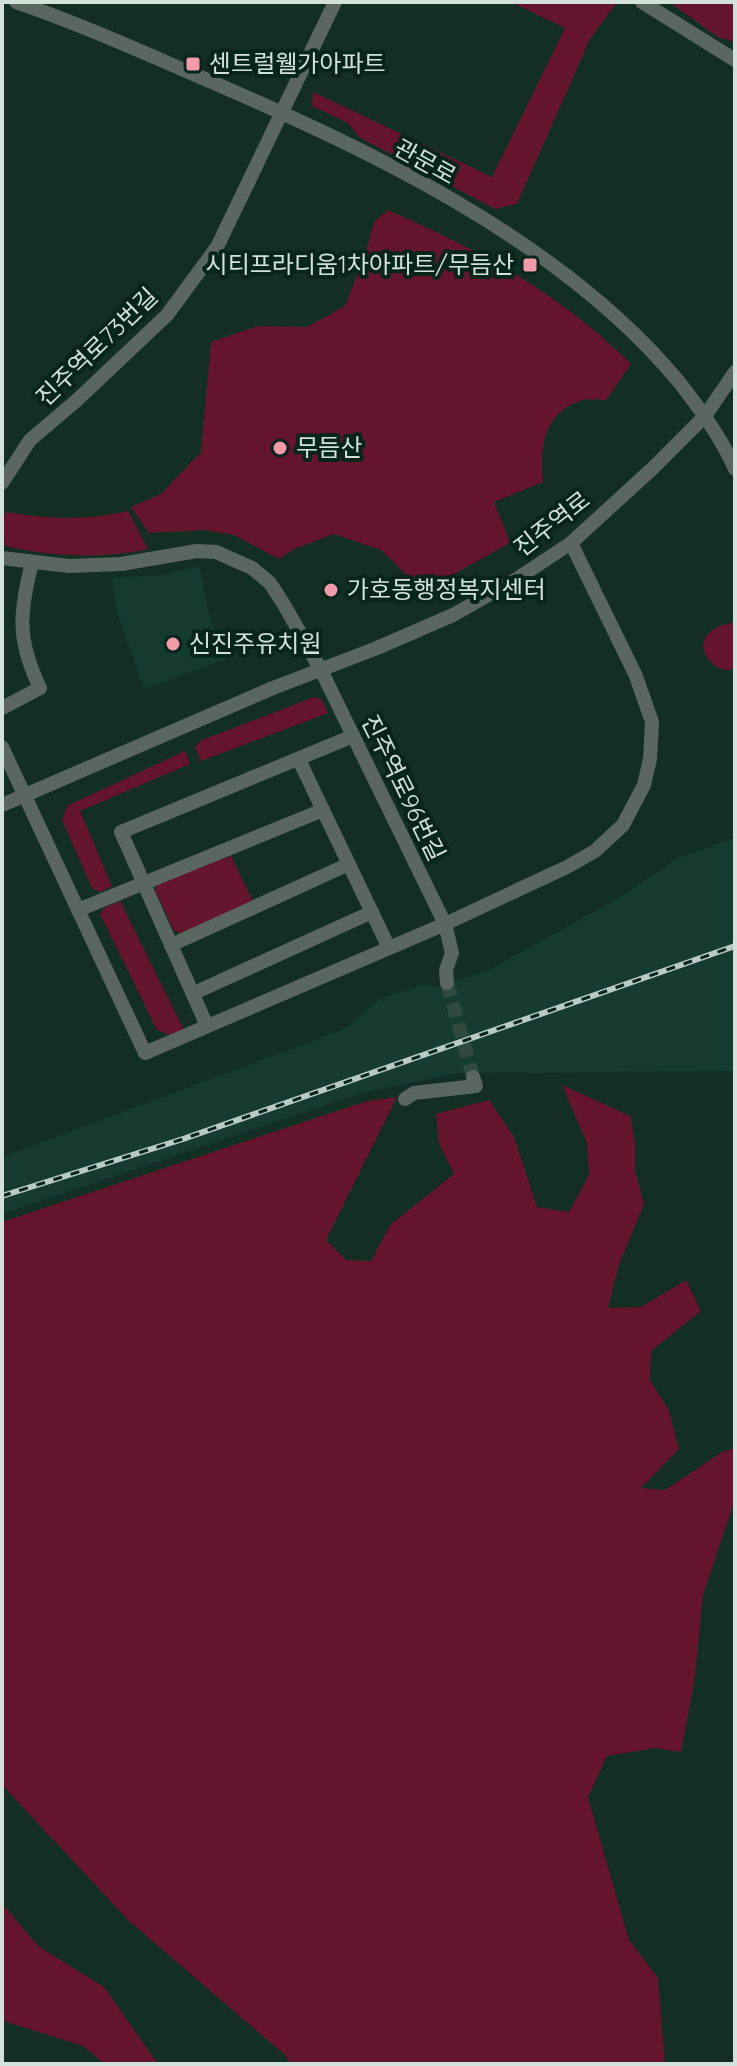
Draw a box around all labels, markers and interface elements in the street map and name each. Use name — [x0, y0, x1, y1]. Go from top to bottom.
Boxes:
place label: 센트럴웰가아파트 — [209, 48, 386, 78]
marker: 센트럴웰가아파트 — [184, 55, 202, 73]
street label: 관문로 — [389, 132, 462, 190]
place label: 시티프라디움1차아파트/무듬산 — [206, 249, 514, 279]
marker: 시티프라디움1차아파트/무듬산 — [521, 256, 539, 274]
street label: 진주역로73번길 — [29, 281, 163, 412]
place label: 무듬산 — [296, 432, 362, 462]
marker: 무듬산 — [271, 439, 289, 457]
street label: 진주역로 — [507, 484, 595, 562]
place label: 가호동행정복지센터 — [347, 574, 546, 604]
marker: 가호동행정복지센터 — [322, 581, 340, 599]
place label: 신진주유치원 — [189, 628, 321, 658]
marker: 신진주유치원 — [164, 635, 182, 653]
street label: 진주역로96번길 — [356, 710, 452, 866]

